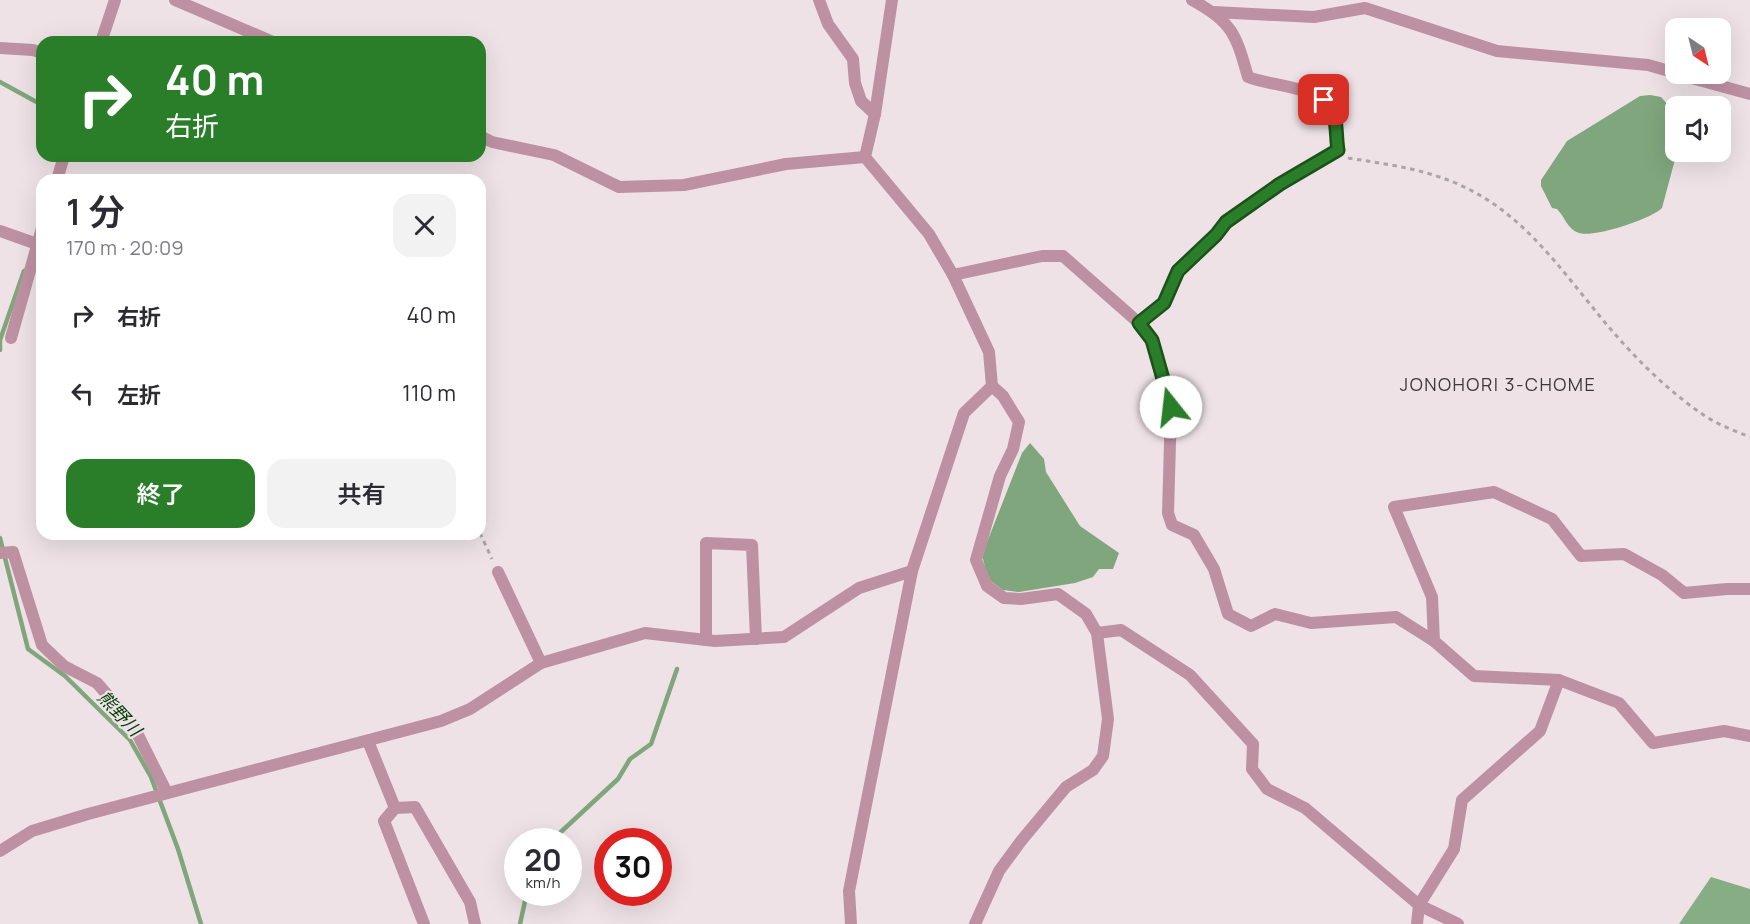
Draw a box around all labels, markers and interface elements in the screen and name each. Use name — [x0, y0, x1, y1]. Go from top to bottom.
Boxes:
north arrow — [1665, 18, 1731, 84]
map controls — [1665, 18, 1731, 162]
text: 40 m — [165, 50, 264, 108]
icon: right — [66, 60, 144, 138]
pin — [1298, 74, 1349, 125]
icon: arrive — [1307, 83, 1340, 116]
button: sound — [1665, 96, 1731, 162]
text: 右折 — [165, 107, 219, 144]
text: 1 分 — [66, 187, 124, 236]
button: close — [393, 194, 456, 257]
text: 170 m · 20:09 — [66, 234, 184, 261]
icon: right — [66, 299, 99, 332]
text: 40 m — [407, 300, 456, 330]
text: 右折 — [117, 302, 161, 332]
district label: JONOHORI 3-CHOME — [1400, 372, 1596, 396]
position arrow — [1139, 375, 1203, 439]
icon: left — [66, 377, 99, 410]
text: 110 m — [402, 378, 456, 408]
text: 左折 — [117, 380, 161, 410]
button: 終了 — [66, 459, 255, 528]
button: 共有 — [267, 459, 456, 528]
water label: 熊野川 — [93, 685, 149, 742]
speed limit sign: 30 — [594, 828, 672, 906]
text: 20 — [524, 839, 562, 880]
text: km/h — [526, 872, 560, 893]

